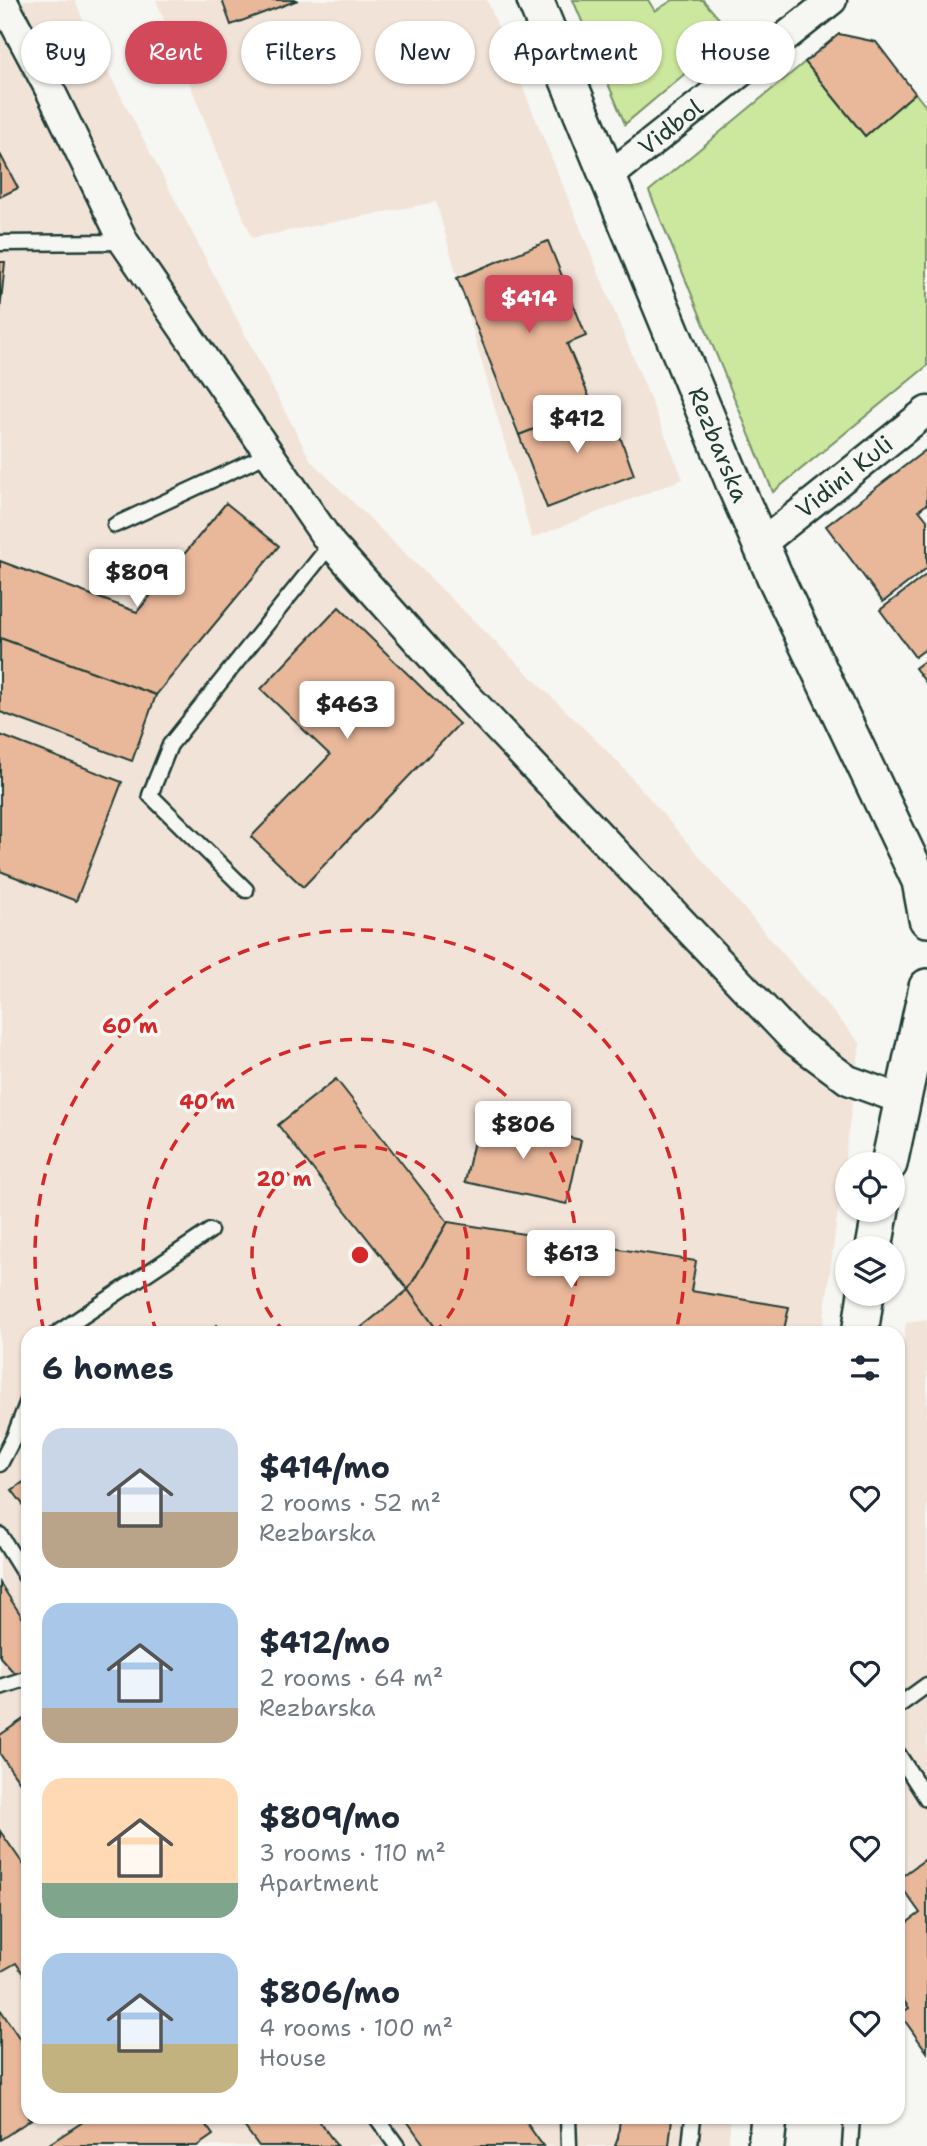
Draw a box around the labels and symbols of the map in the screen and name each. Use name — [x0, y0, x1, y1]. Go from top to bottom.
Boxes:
street label: Vidbol — [632, 91, 710, 163]
pin: $414 — [488, 276, 570, 335]
street label: Rezbarska — [680, 382, 756, 507]
pin: $412 — [536, 396, 618, 455]
street label: Vidini Kuli — [789, 428, 900, 526]
pin: $809 — [96, 550, 178, 609]
pin: $463 — [306, 682, 388, 741]
text: 60 m — [102, 1012, 158, 1040]
text: 40 m — [179, 1088, 235, 1116]
pin: $806 — [482, 1102, 564, 1161]
text: 20 m — [256, 1165, 312, 1193]
pin: $613 — [530, 1230, 612, 1290]
centre of rings — [348, 1243, 372, 1267]

